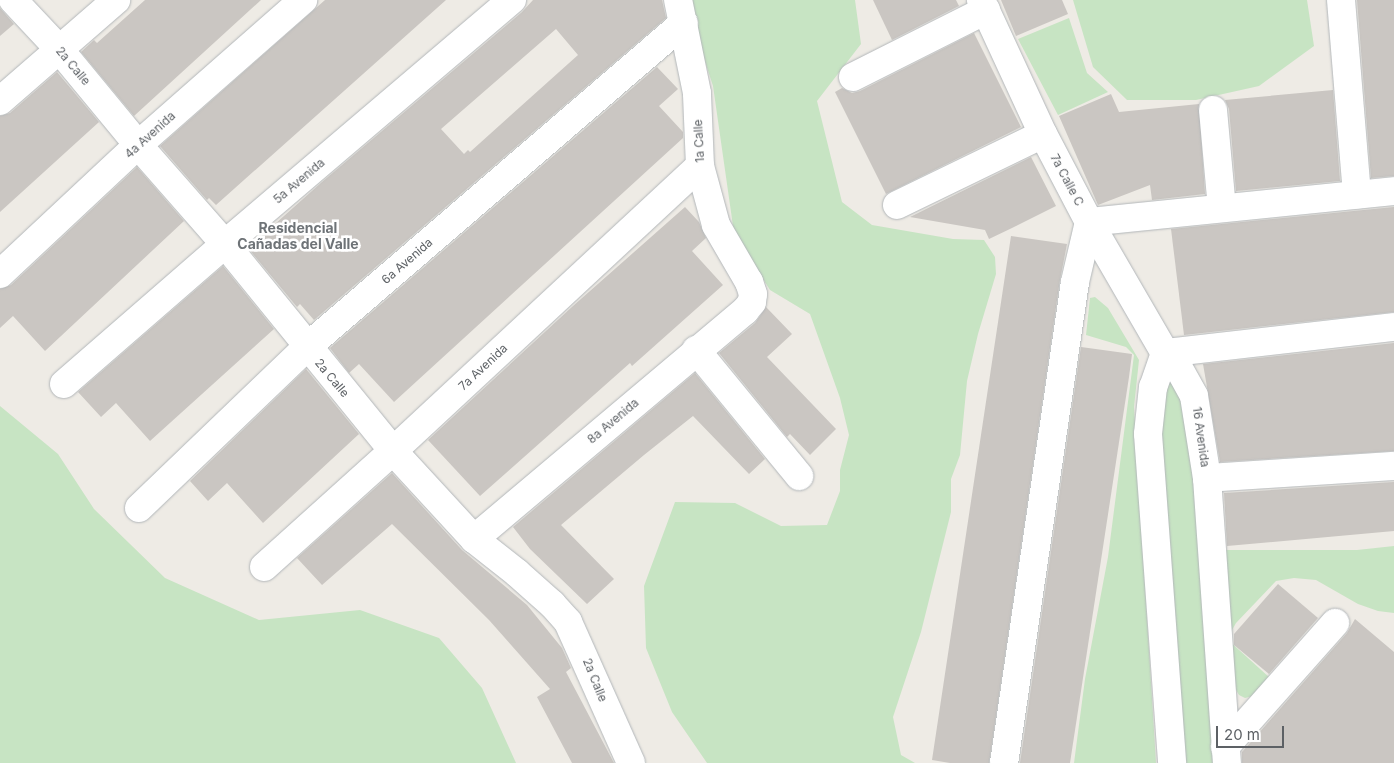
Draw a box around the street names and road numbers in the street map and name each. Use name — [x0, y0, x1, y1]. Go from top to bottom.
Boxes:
street label: 2a Calle — [53, 44, 93, 88]
street label: 4a Avenida — [122, 109, 178, 161]
street label: 1a Calle — [691, 119, 707, 163]
street label: 7a Calle C — [1047, 152, 1087, 208]
street label: 5a Avenida — [270, 155, 328, 207]
street label: 6a Avenida — [379, 235, 435, 287]
street label: 7a Avenida — [456, 341, 510, 393]
street label: 2a Calle — [312, 356, 352, 400]
street label: 8a Avenida — [584, 395, 642, 447]
street label: 16 Avenida — [1190, 406, 1212, 468]
street label: 2a Calle — [580, 656, 610, 704]

